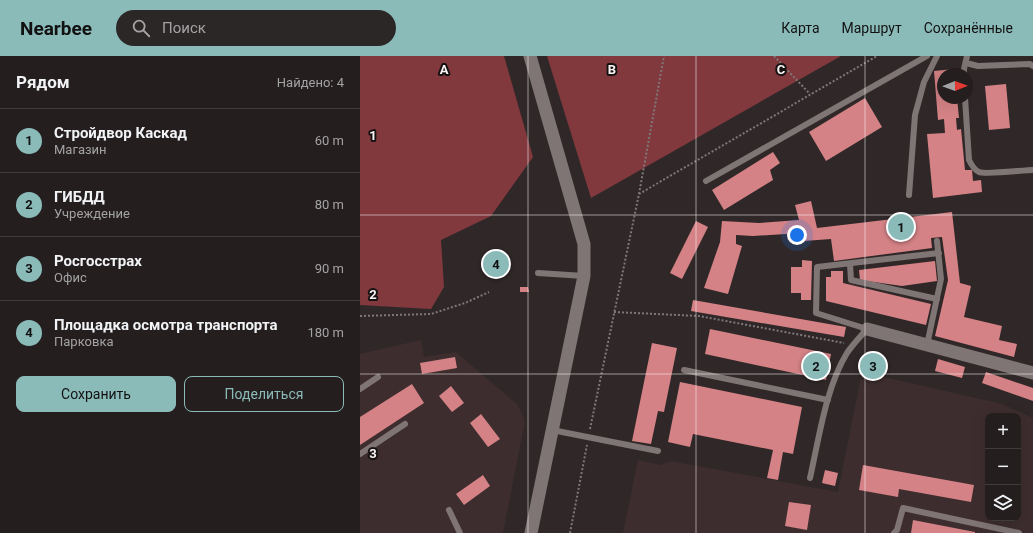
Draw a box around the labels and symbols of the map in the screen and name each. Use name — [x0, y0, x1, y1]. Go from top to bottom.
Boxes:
text: A — [440, 62, 449, 77]
text: B — [608, 62, 616, 77]
text: C — [777, 62, 786, 77]
north arrow — [937, 68, 973, 104]
text: 1 — [369, 128, 377, 143]
pin: 1 — [888, 212, 914, 242]
your location — [787, 225, 807, 245]
pin: 4 — [483, 249, 509, 279]
text: 2 — [369, 287, 377, 302]
pin: 2 — [803, 351, 829, 381]
pin: 3 — [860, 351, 886, 381]
text: 3 — [369, 446, 377, 461]

